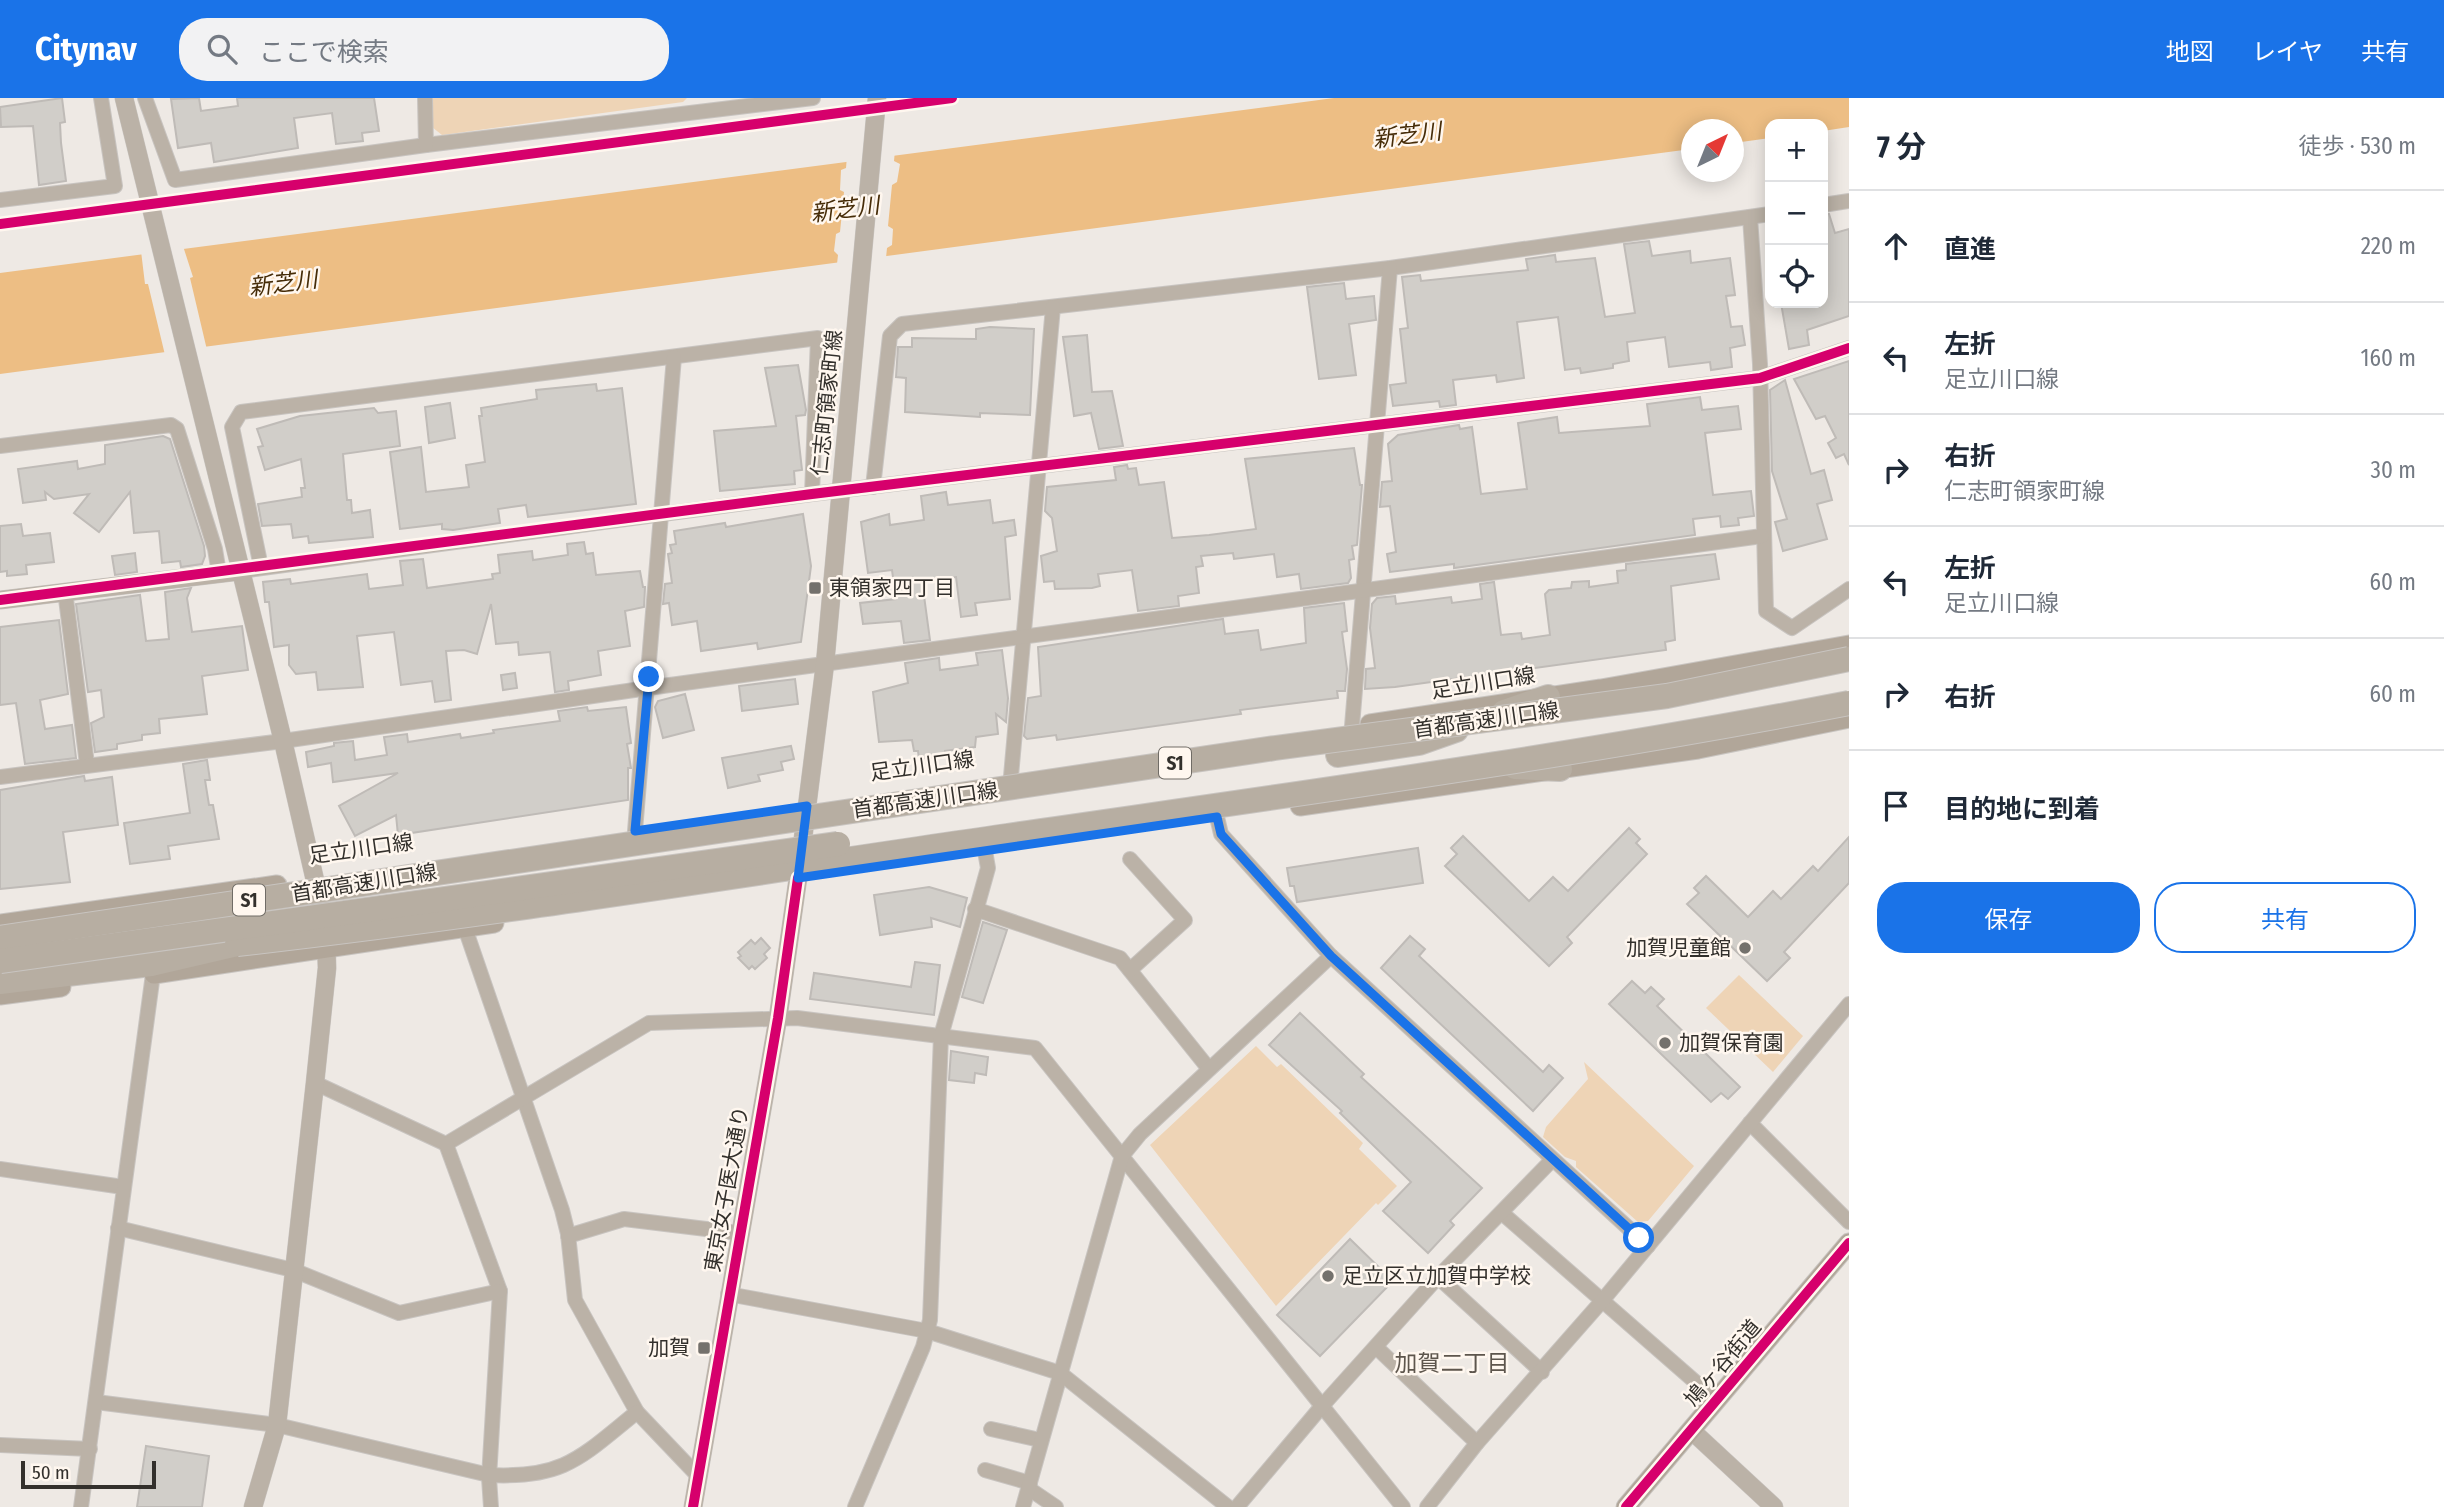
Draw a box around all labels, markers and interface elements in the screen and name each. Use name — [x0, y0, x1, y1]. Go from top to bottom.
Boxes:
search box — [179, 18, 669, 81]
text: Citynav — [35, 29, 137, 69]
icon: search — [203, 30, 241, 68]
text: ここで検索 — [259, 37, 389, 68]
text: 地図 — [2166, 38, 2214, 66]
text: レイヤ — [2252, 38, 2323, 66]
text: 共有 — [2361, 38, 2409, 66]
water label: 新芝川 — [1371, 117, 1446, 153]
north arrow — [1681, 119, 1744, 182]
map controls — [1765, 119, 1828, 308]
button: + — [1765, 119, 1828, 182]
text: 7 分 — [1877, 129, 1926, 165]
text: 徒歩 · 530 m — [2298, 132, 2416, 160]
button: − — [1765, 182, 1828, 245]
water label: 新芝川 — [809, 191, 884, 227]
icon: ahead — [1877, 227, 1915, 265]
text: 220 m — [2361, 232, 2416, 260]
text: 直進 — [1944, 234, 1996, 265]
button: locate — [1765, 245, 1828, 308]
water label: 新芝川 — [247, 265, 322, 301]
street label: 仁志町領家町線 — [806, 329, 848, 477]
text: 左折 — [1944, 329, 1996, 360]
icon: left — [1877, 339, 1915, 377]
text: 160 m — [2361, 344, 2416, 372]
text: 足立川口線 — [1944, 365, 2059, 393]
text: 右折 — [1944, 441, 1996, 472]
icon: right — [1877, 451, 1915, 489]
text: 30 m — [2371, 456, 2416, 484]
text: 仁志町領家町線 — [1944, 477, 2105, 505]
text: 左折 — [1944, 553, 1996, 584]
icon: left — [1877, 563, 1915, 601]
text: 60 m — [2370, 568, 2416, 596]
place label: 東領家四丁目 — [829, 575, 955, 601]
marker: 東領家四丁目 — [807, 580, 823, 596]
text: 足立川口線 — [1944, 589, 2059, 617]
route end — [633, 661, 664, 692]
street label: 足立川口線 — [1429, 662, 1537, 704]
icon: right — [1877, 675, 1915, 713]
text: 60 m — [2370, 680, 2416, 708]
text: 右折 — [1944, 682, 1996, 713]
street label: 首都高速川口線 — [1411, 697, 1561, 743]
street label: 足立川口線 — [868, 746, 976, 786]
road number: S1 — [1159, 748, 1191, 778]
street label: 首都高速川口線 — [850, 777, 1000, 823]
icon: arrive — [1877, 787, 1915, 825]
text: 目的地に到着 — [1944, 794, 2100, 825]
street label: 足立川口線 — [307, 829, 415, 869]
street label: 首都高速川口線 — [289, 859, 439, 907]
button: 保存 — [1877, 882, 2140, 953]
button: 共有 — [2154, 882, 2416, 953]
road number: S1 — [233, 884, 265, 916]
place label: 加賀児童館 — [1626, 935, 1731, 961]
marker: 加賀児童館 — [1737, 940, 1753, 956]
place label: 加賀保育園 — [1679, 1030, 1784, 1056]
marker: 加賀保育園 — [1657, 1035, 1673, 1051]
street label: 東京女子医大通り — [700, 1104, 754, 1274]
route start — [1623, 1222, 1654, 1253]
place label: 足立区立加賀中学校 — [1342, 1263, 1531, 1289]
marker: 足立区立加賀中学校 — [1320, 1268, 1336, 1284]
street label: 鳩ヶ谷街道 — [1679, 1314, 1767, 1412]
place label: 加賀 — [648, 1335, 690, 1361]
marker: 加賀 — [696, 1340, 712, 1356]
district label: 加賀二丁目 — [1395, 1349, 1510, 1377]
scale bar — [21, 1458, 156, 1490]
text: 50 m — [32, 1461, 70, 1484]

